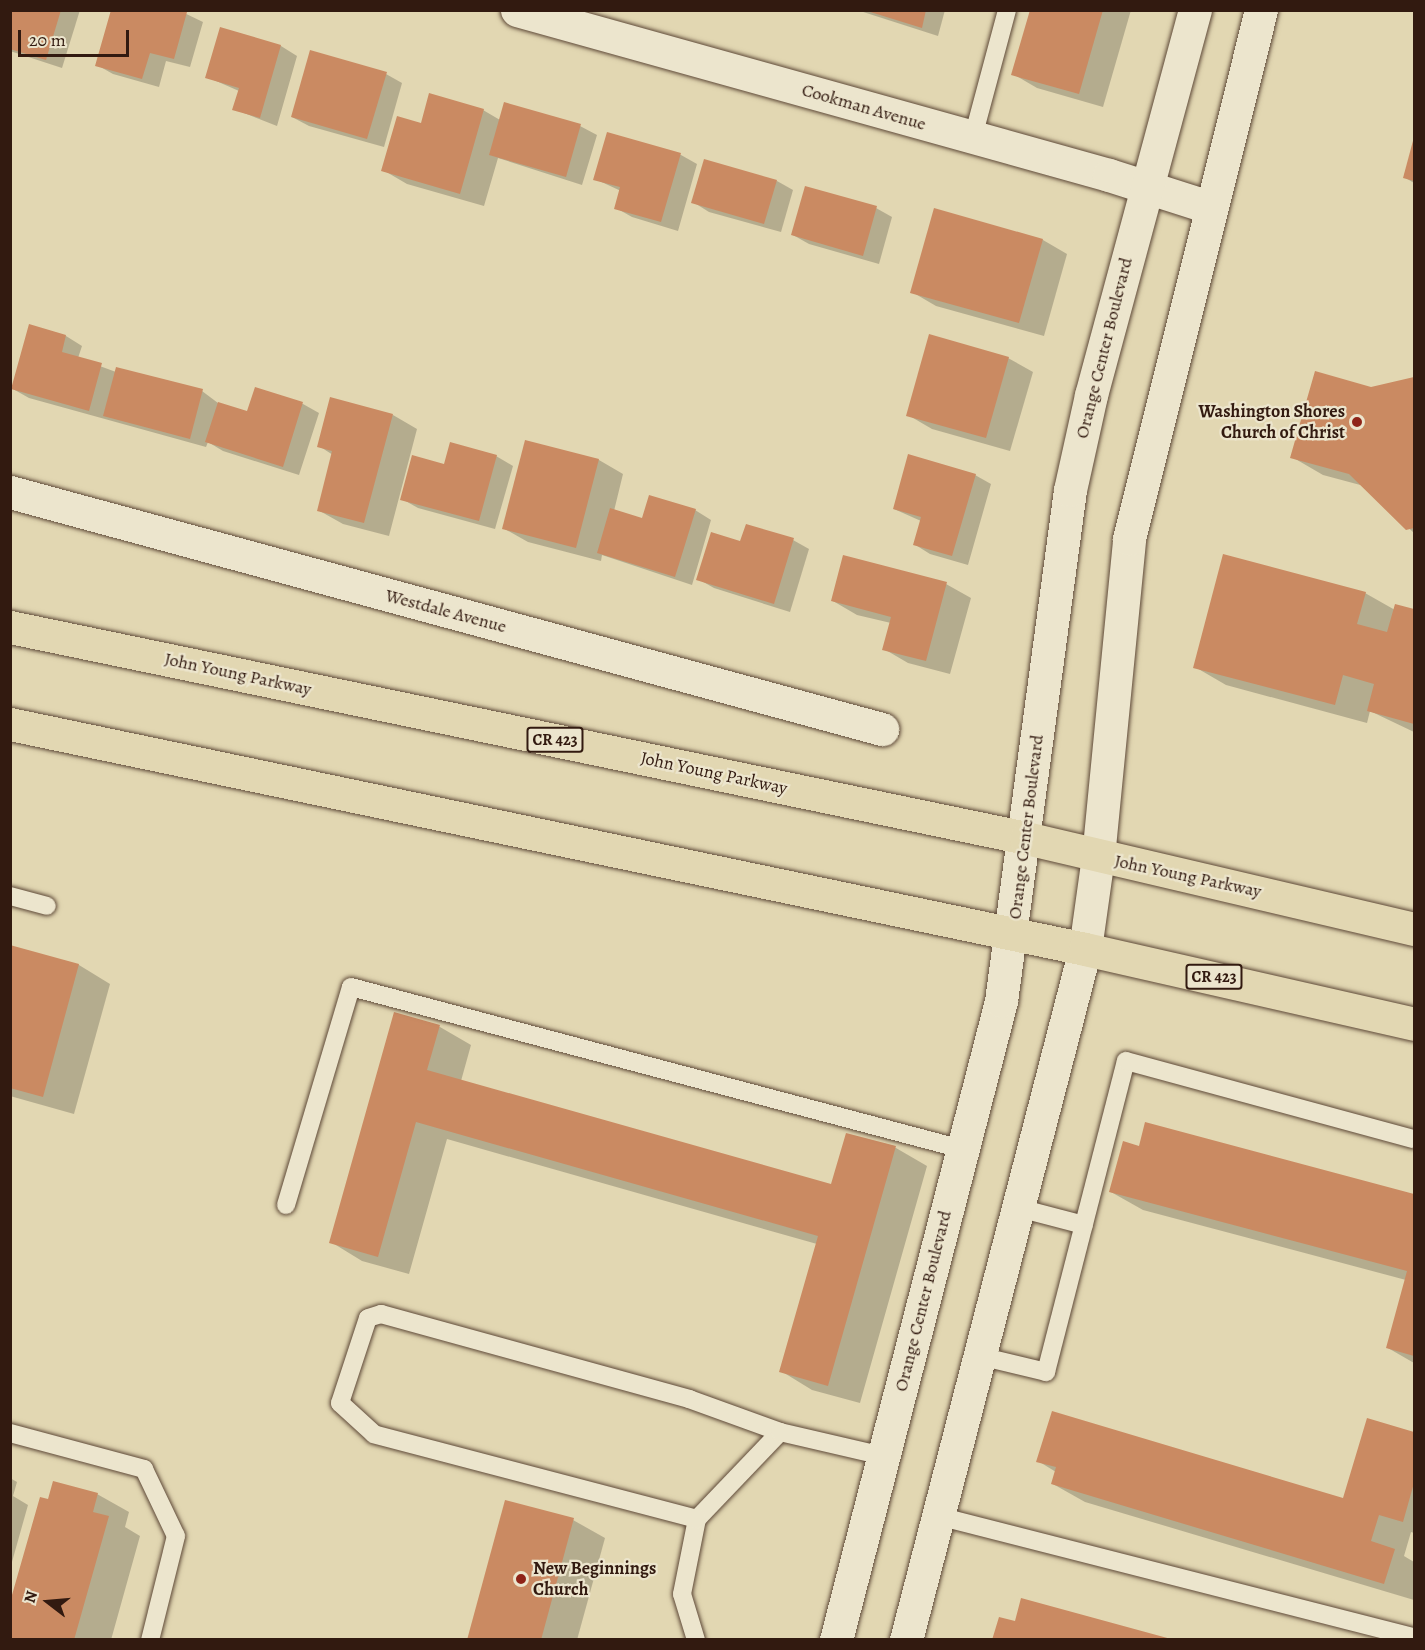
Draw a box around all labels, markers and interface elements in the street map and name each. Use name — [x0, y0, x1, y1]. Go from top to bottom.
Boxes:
scale bar — [21, 18, 132, 56]
text: 20 m — [29, 28, 66, 52]
street label: Cookman Avenue — [799, 79, 929, 135]
street label: Orange Center Boulevard — [1071, 255, 1137, 441]
place label: Washington Shores Church of Christ — [1199, 401, 1345, 444]
marker: Washington Shores Church of Christ — [1350, 415, 1364, 429]
street label: Westdale Avenue — [383, 584, 509, 638]
street label: John Young Parkway — [163, 648, 313, 700]
road number: CR 423 — [525, 727, 585, 753]
street label: Orange Center Boulevard — [1004, 734, 1048, 920]
street label: John Young Parkway — [639, 747, 789, 799]
street label: John Young Parkway — [1113, 850, 1263, 902]
road number: CR 423 — [1184, 964, 1244, 990]
street label: Orange Center Boulevard — [890, 1208, 956, 1394]
place label: New Beginnings Church — [533, 1558, 656, 1600]
north arrow — [18, 1572, 78, 1632]
marker: New Beginnings Church — [514, 1572, 528, 1586]
text: N — [19, 1588, 43, 1606]

